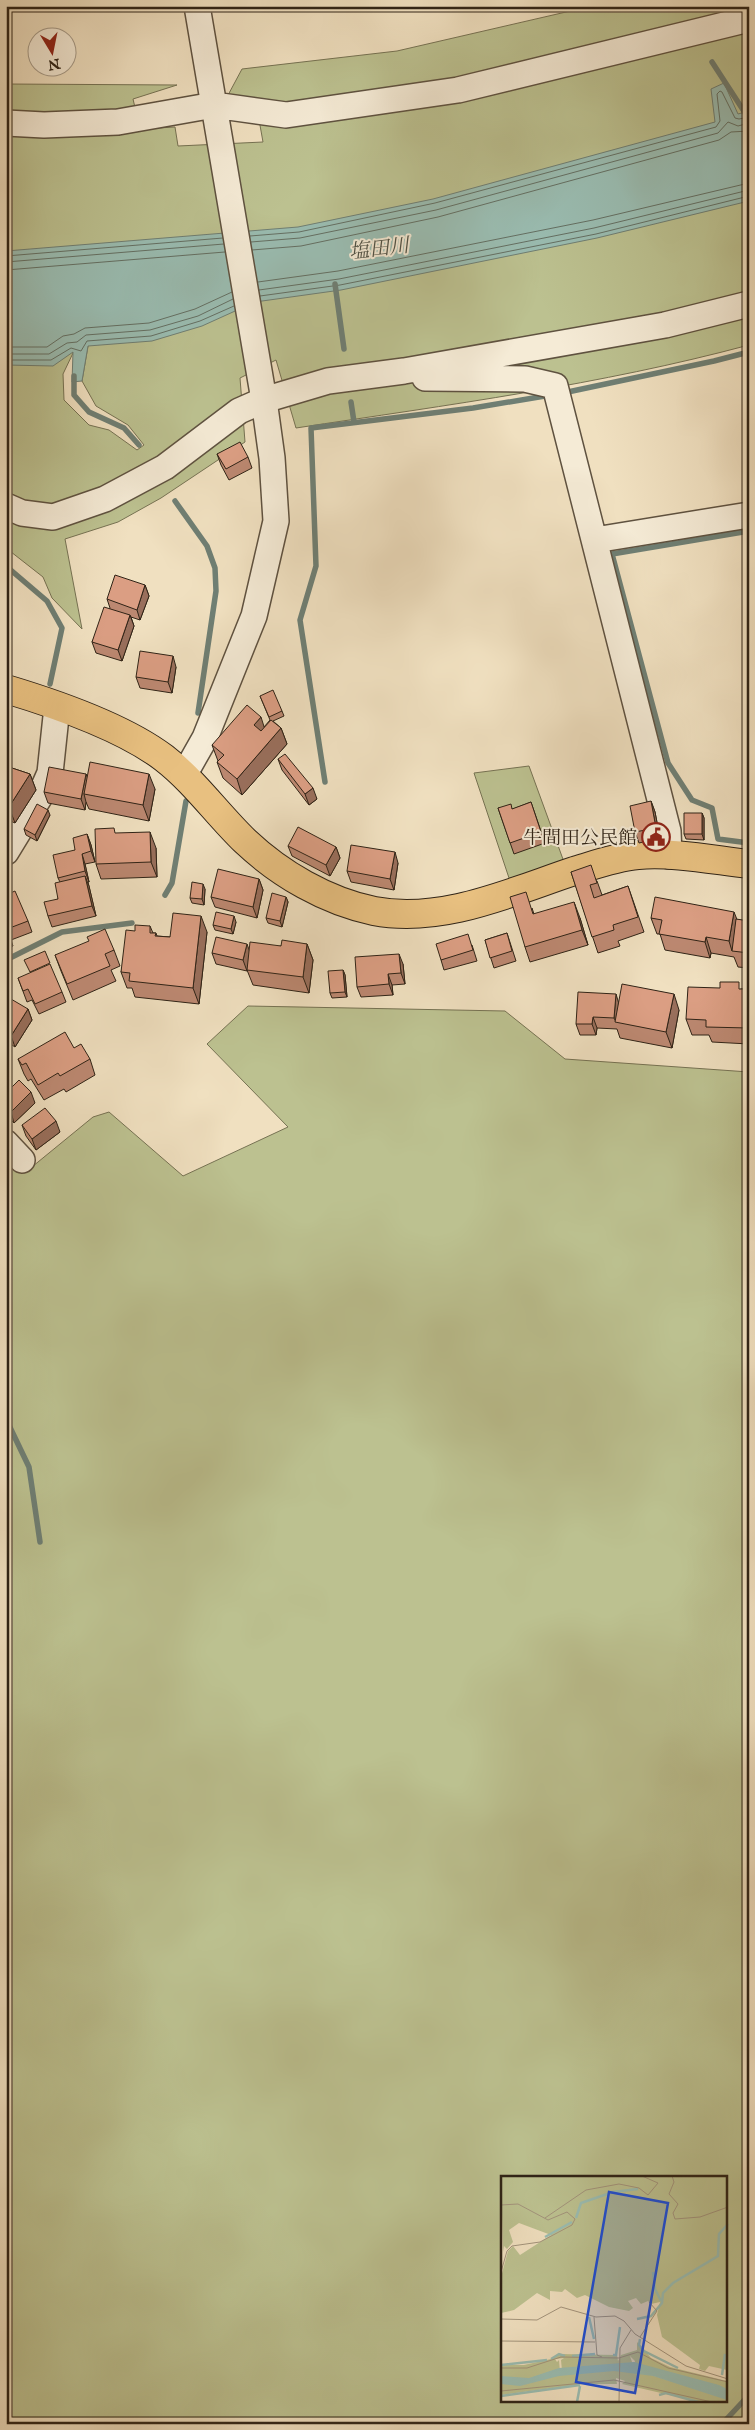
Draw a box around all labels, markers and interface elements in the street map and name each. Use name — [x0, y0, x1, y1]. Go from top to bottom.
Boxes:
north arrow — [28, 28, 78, 78]
text: N — [47, 54, 63, 74]
water label: 塩田川 — [348, 233, 412, 266]
public building icon: 牛間田公民館 — [641, 822, 671, 852]
place label: 牛間田公民館 — [523, 827, 637, 851]
inset map — [501, 2176, 728, 2402]

